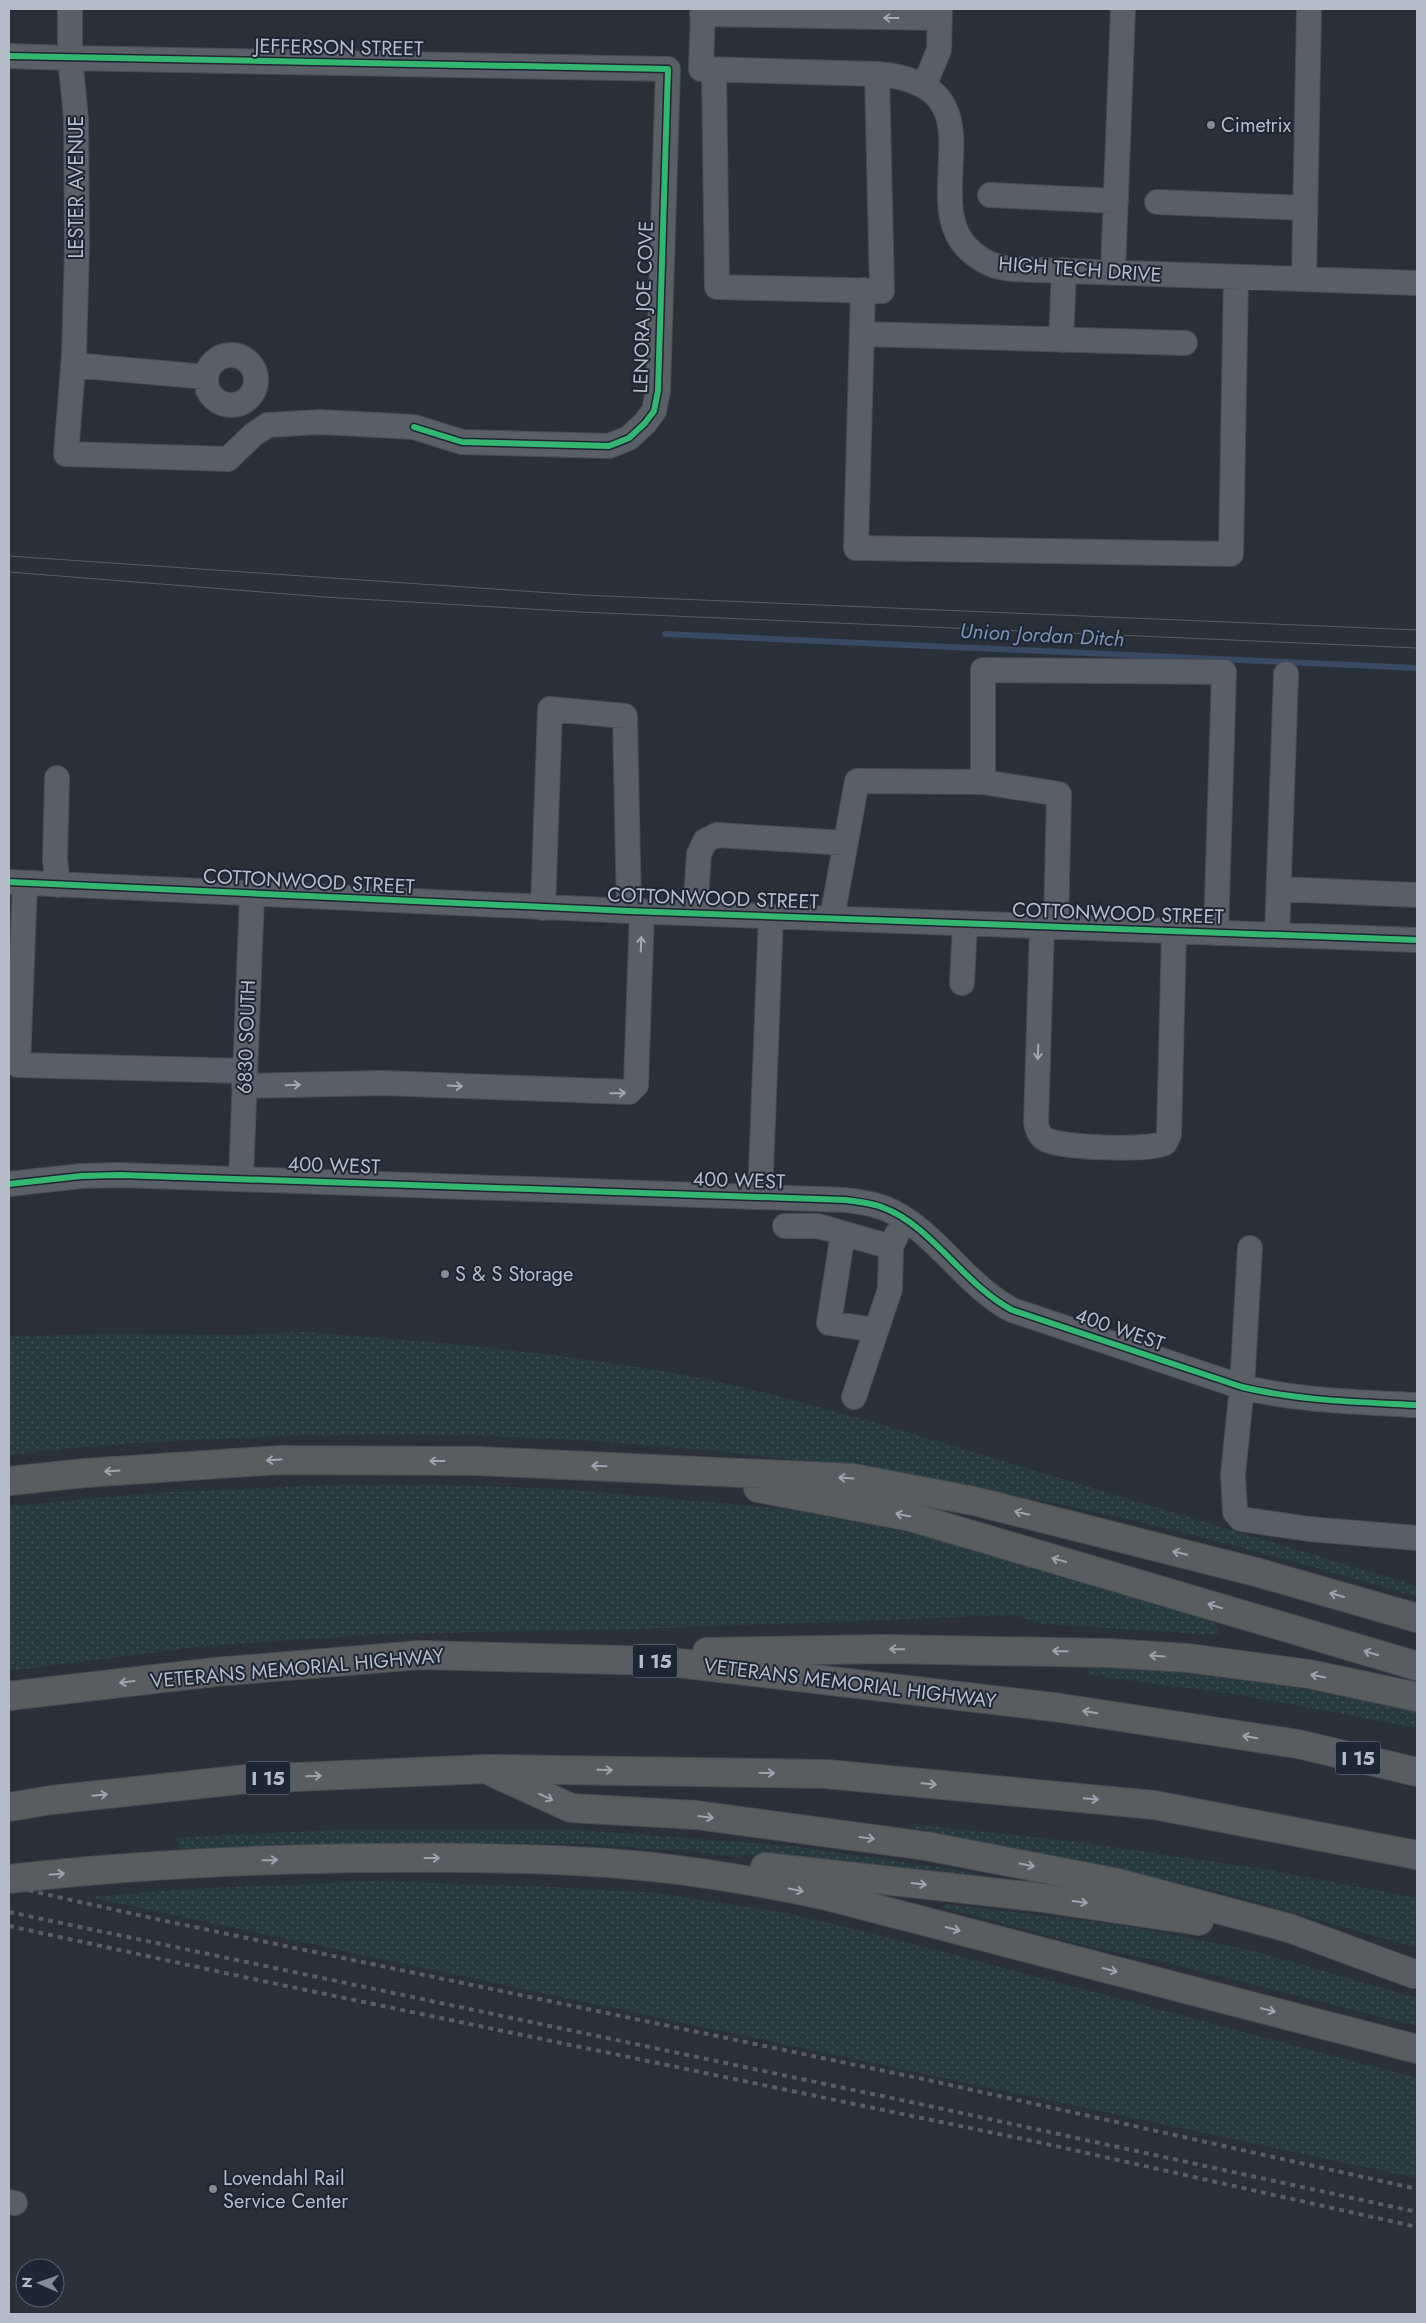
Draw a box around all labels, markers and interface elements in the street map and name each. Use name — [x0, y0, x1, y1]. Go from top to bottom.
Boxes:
one-way arrow — [883, 13, 900, 23]
street label: JEFFERSON STREET — [251, 31, 424, 63]
place label: Cimetrix — [1221, 111, 1292, 140]
street label: LESTER AVENUE — [62, 116, 91, 258]
marker: Cimetrix — [1205, 119, 1217, 131]
street label: LENORA JOE COVE — [626, 220, 661, 394]
street label: HIGH TECH DRIVE — [998, 249, 1162, 290]
water label: Union Jordan Ditch — [959, 616, 1125, 654]
street label: COTTONWOOD STREET — [202, 861, 416, 902]
street label: COTTONWOOD STREET — [607, 880, 820, 917]
street label: COTTONWOOD STREET — [1012, 895, 1225, 932]
one-way arrow — [636, 936, 645, 952]
street label: 6830 SOUTH — [230, 979, 263, 1095]
one-way arrow — [1033, 1044, 1042, 1060]
one-way arrow — [285, 1080, 301, 1089]
one-way arrow — [447, 1081, 463, 1091]
one-way arrow — [610, 1088, 626, 1097]
street label: 400 WEST — [287, 1149, 382, 1182]
street label: 400 WEST — [692, 1164, 787, 1197]
place label: S & S Storage — [455, 1260, 573, 1289]
marker: S & S Storage — [439, 1268, 451, 1280]
street label: 400 WEST — [1071, 1301, 1169, 1359]
one-way arrow — [267, 1456, 283, 1465]
one-way arrow — [429, 1456, 445, 1466]
one-way arrow — [591, 1461, 608, 1471]
one-way arrow — [104, 1467, 120, 1476]
one-way arrow — [838, 1473, 854, 1482]
one-way arrow — [1015, 1508, 1031, 1517]
one-way arrow — [895, 1510, 911, 1520]
one-way arrow — [1172, 1548, 1188, 1557]
one-way arrow — [1051, 1555, 1067, 1565]
one-way arrow — [1329, 1590, 1345, 1600]
one-way arrow — [1207, 1601, 1223, 1611]
street label: VETERANS MEMORIAL HIGHWAY — [149, 1641, 446, 1696]
road number: I 15 — [632, 1644, 678, 1678]
one-way arrow — [889, 1645, 905, 1654]
one-way arrow — [1052, 1646, 1068, 1656]
one-way arrow — [1363, 1647, 1379, 1657]
street label: VETERANS MEMORIAL HIGHWAY — [702, 1651, 999, 1716]
one-way arrow — [1149, 1651, 1165, 1660]
one-way arrow — [1311, 1670, 1327, 1680]
one-way arrow — [119, 1678, 135, 1688]
one-way arrow — [1082, 1707, 1098, 1717]
one-way arrow — [1243, 1732, 1259, 1742]
road number: I 15 — [1336, 1742, 1380, 1775]
road number: I 15 — [246, 1762, 290, 1795]
one-way arrow — [596, 1765, 613, 1775]
one-way arrow — [759, 1768, 775, 1778]
one-way arrow — [305, 1772, 321, 1781]
one-way arrow — [921, 1779, 937, 1789]
one-way arrow — [91, 1790, 107, 1800]
one-way arrow — [538, 1792, 553, 1802]
one-way arrow — [1083, 1794, 1099, 1804]
one-way arrow — [698, 1812, 714, 1822]
one-way arrow — [859, 1834, 875, 1844]
one-way arrow — [424, 1853, 440, 1863]
one-way arrow — [261, 1855, 277, 1865]
one-way arrow — [1019, 1861, 1035, 1871]
one-way arrow — [49, 1869, 65, 1879]
one-way arrow — [911, 1879, 927, 1889]
one-way arrow — [787, 1885, 803, 1895]
one-way arrow — [1072, 1897, 1088, 1907]
one-way arrow — [945, 1925, 961, 1934]
one-way arrow — [1102, 1965, 1118, 1975]
one-way arrow — [1259, 2006, 1275, 2016]
place label: Lovendahl Rail Service Center — [223, 2164, 348, 2216]
marker: Lovendahl Rail Service Center — [207, 2183, 219, 2195]
north arrow — [15, 2258, 65, 2308]
text: N — [17, 2277, 37, 2288]

